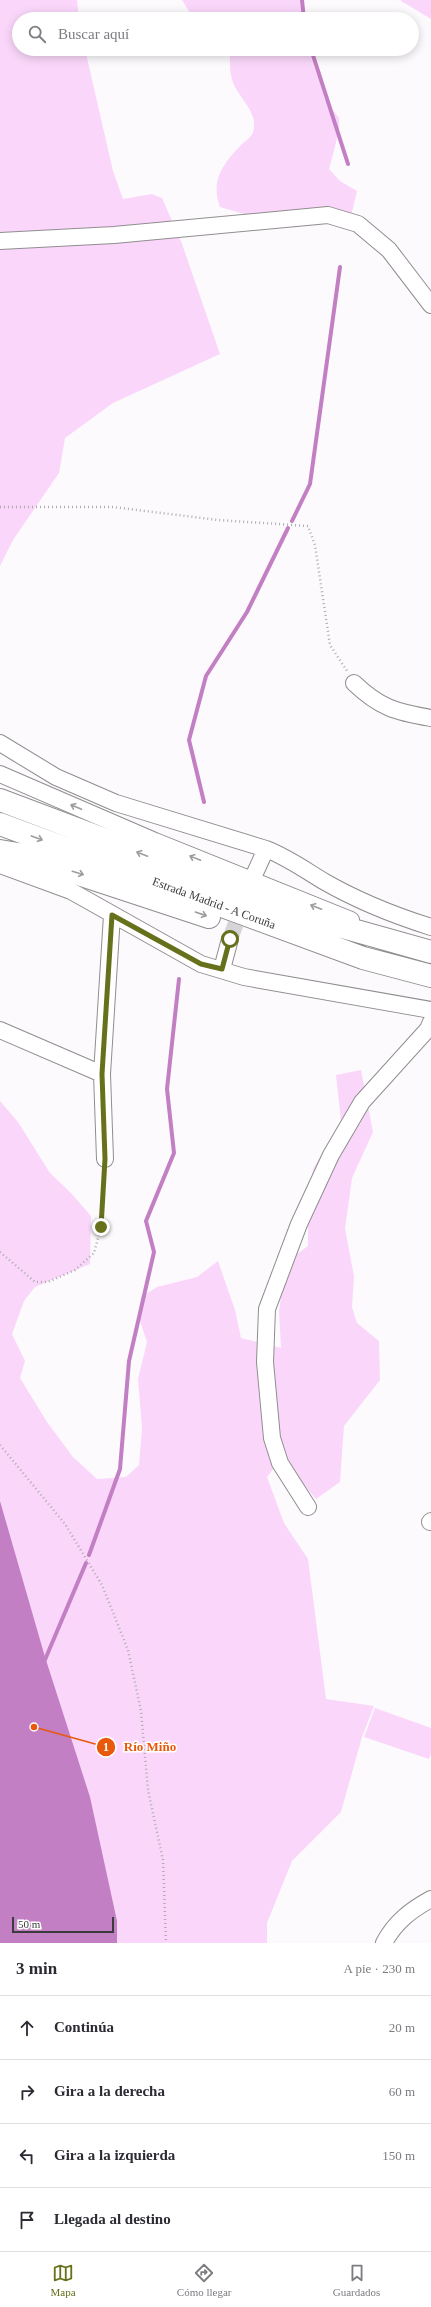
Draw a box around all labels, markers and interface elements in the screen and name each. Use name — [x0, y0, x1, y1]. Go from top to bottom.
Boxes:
search box — [12, 12, 419, 56]
icon: search — [26, 23, 48, 45]
text: Buscar aquí — [58, 26, 129, 42]
one-way arrow — [70, 803, 82, 811]
one-way arrow — [30, 834, 42, 842]
one-way arrow — [137, 849, 149, 857]
one-way arrow — [190, 853, 202, 861]
one-way arrow — [71, 870, 84, 877]
street label: Estrada Madrid - A Coruña — [151, 874, 278, 932]
one-way arrow — [310, 902, 322, 910]
one-way arrow — [195, 911, 208, 918]
route start — [221, 930, 239, 948]
route end — [92, 1218, 110, 1236]
callout: Río Miño — [96, 1734, 184, 1759]
text: Río Miño — [124, 1739, 176, 1754]
text: 1 — [103, 1740, 109, 1754]
scale bar — [12, 1915, 114, 1934]
text: 50 m — [18, 1918, 40, 1930]
text: 3 min — [16, 1959, 57, 1978]
text: A pie · 230 m — [344, 1961, 415, 1976]
icon: ahead — [16, 2017, 38, 2039]
text: Continúa — [54, 2019, 114, 2035]
text: 20 m — [389, 2020, 415, 2035]
icon: right — [16, 2081, 38, 2103]
text: Gira a la derecha — [54, 2083, 165, 2099]
text: 60 m — [389, 2084, 415, 2099]
icon: left — [16, 2145, 38, 2167]
text: Gira a la izquierda — [54, 2147, 175, 2163]
text: 150 m — [382, 2148, 415, 2163]
icon: arrive — [16, 2209, 38, 2231]
text: Llegada al destino — [54, 2211, 171, 2227]
tab: Mapa — [51, 2262, 76, 2298]
tab: Cómo llegar — [177, 2262, 232, 2298]
tab: Guardados — [333, 2262, 380, 2298]

